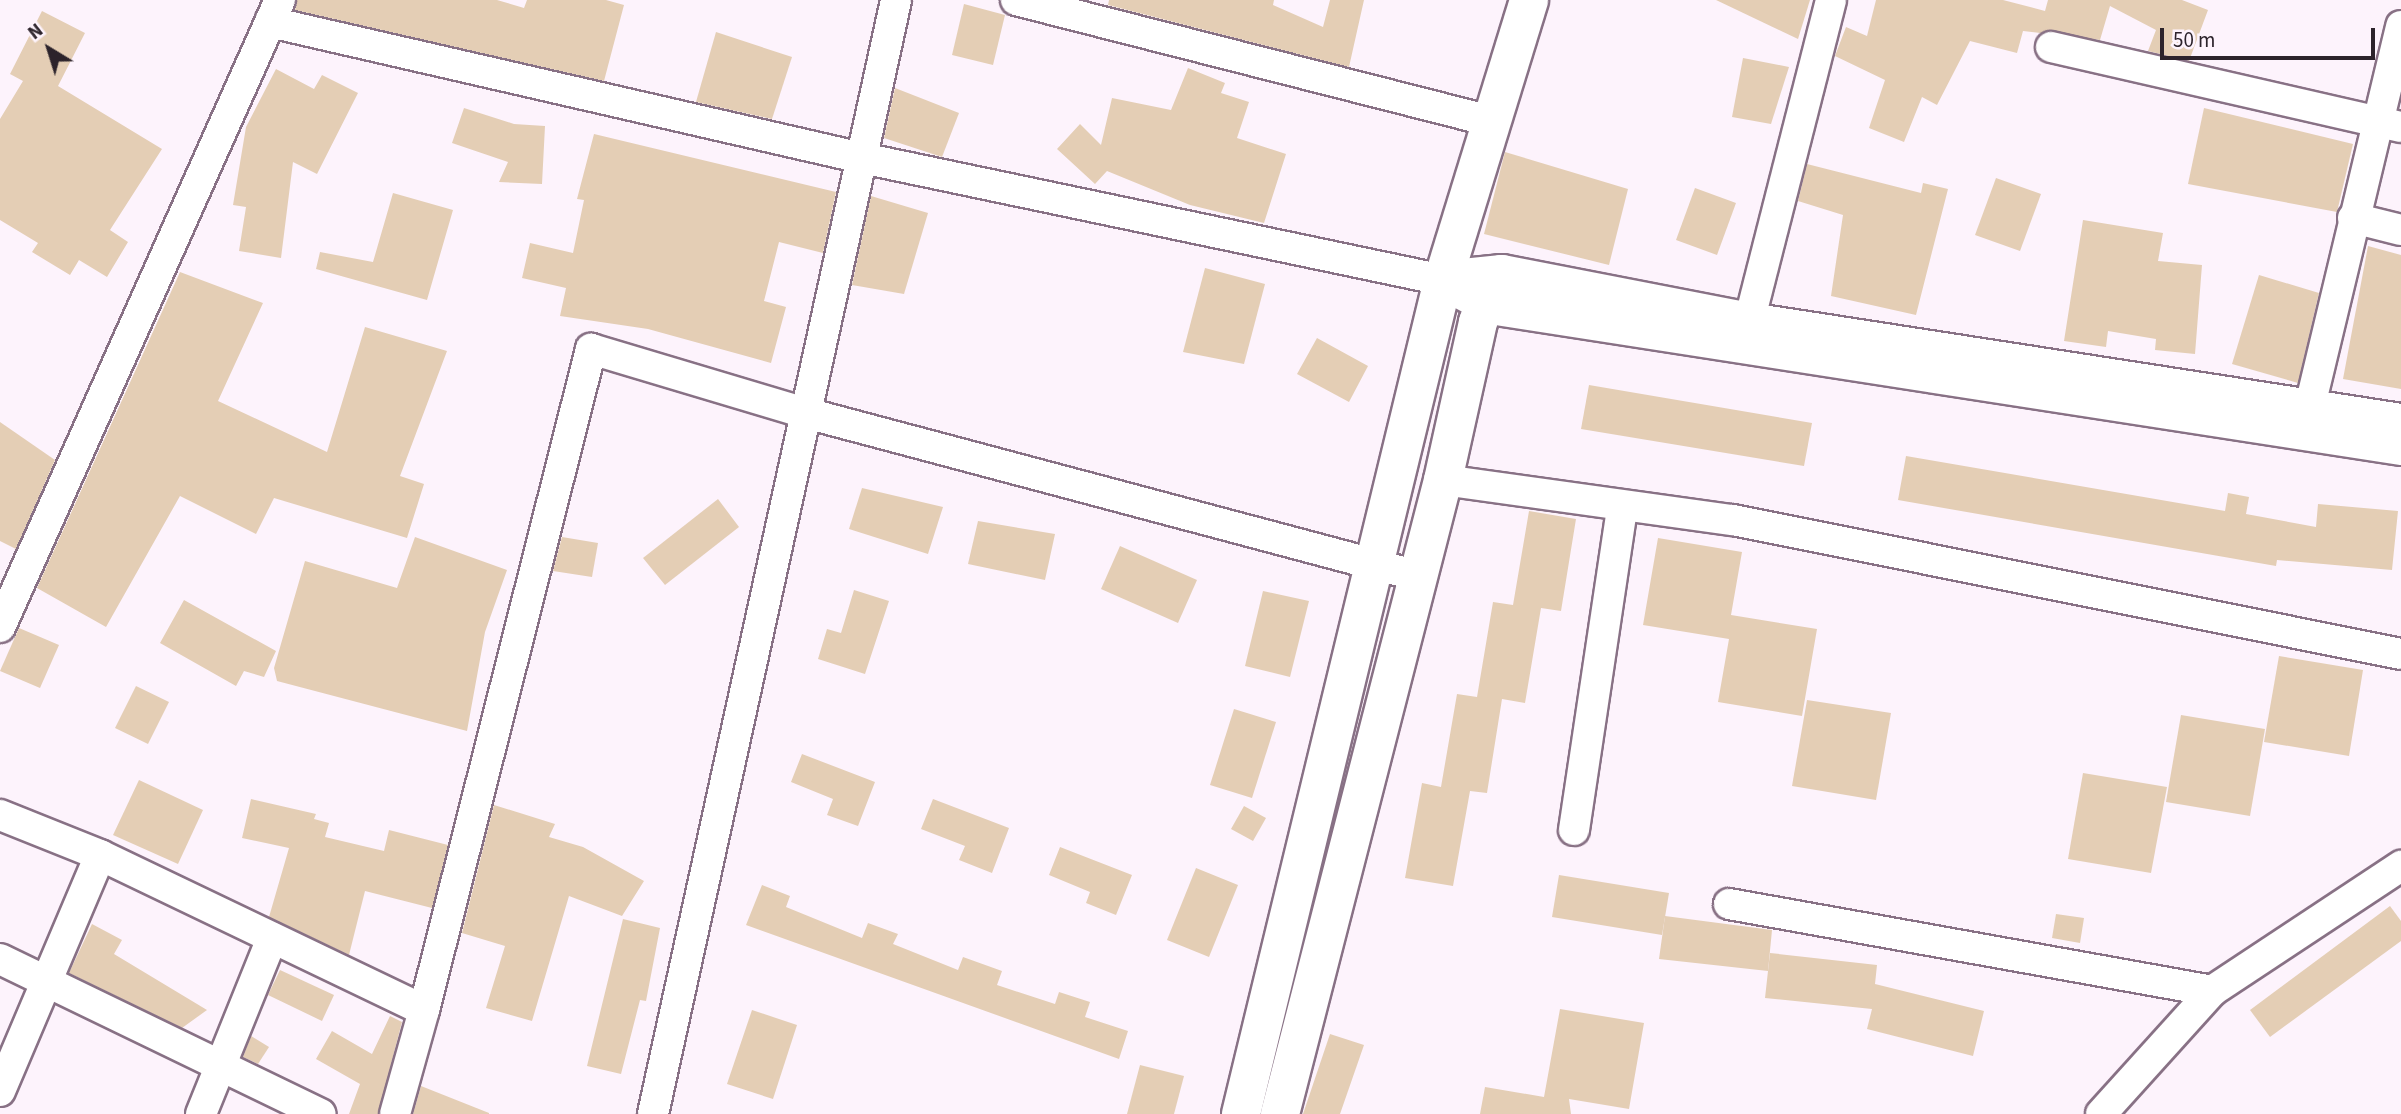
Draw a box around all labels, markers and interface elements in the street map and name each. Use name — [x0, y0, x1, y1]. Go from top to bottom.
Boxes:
north arrow — [14, 14, 84, 84]
scale bar — [2163, 14, 2378, 58]
text: N — [22, 18, 49, 47]
text: 50 m — [2173, 25, 2215, 55]

